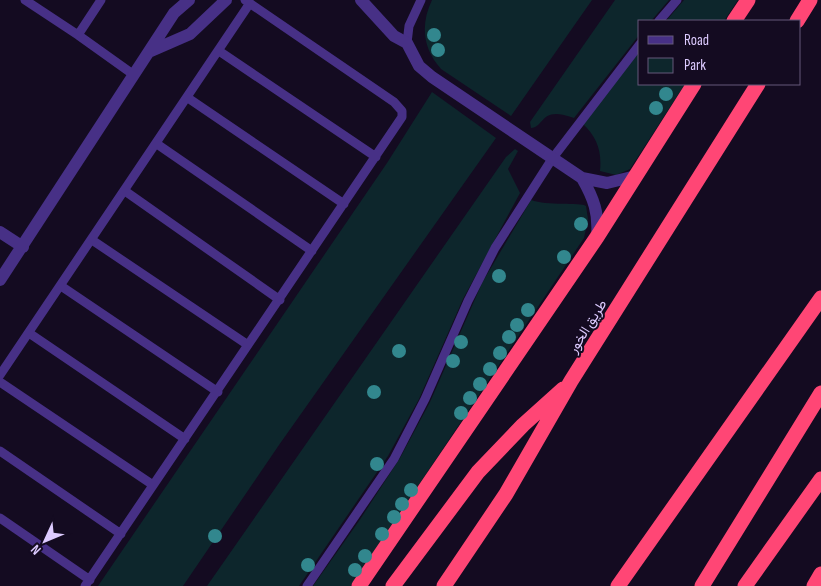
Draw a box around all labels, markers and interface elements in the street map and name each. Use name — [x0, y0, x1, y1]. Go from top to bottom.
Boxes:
legend — [638, 20, 801, 85]
text: Road — [684, 31, 709, 50]
text: Park — [684, 56, 706, 75]
street label: طريق الخور — [564, 296, 610, 357]
north arrow — [20, 516, 70, 566]
text: N — [27, 541, 45, 558]

